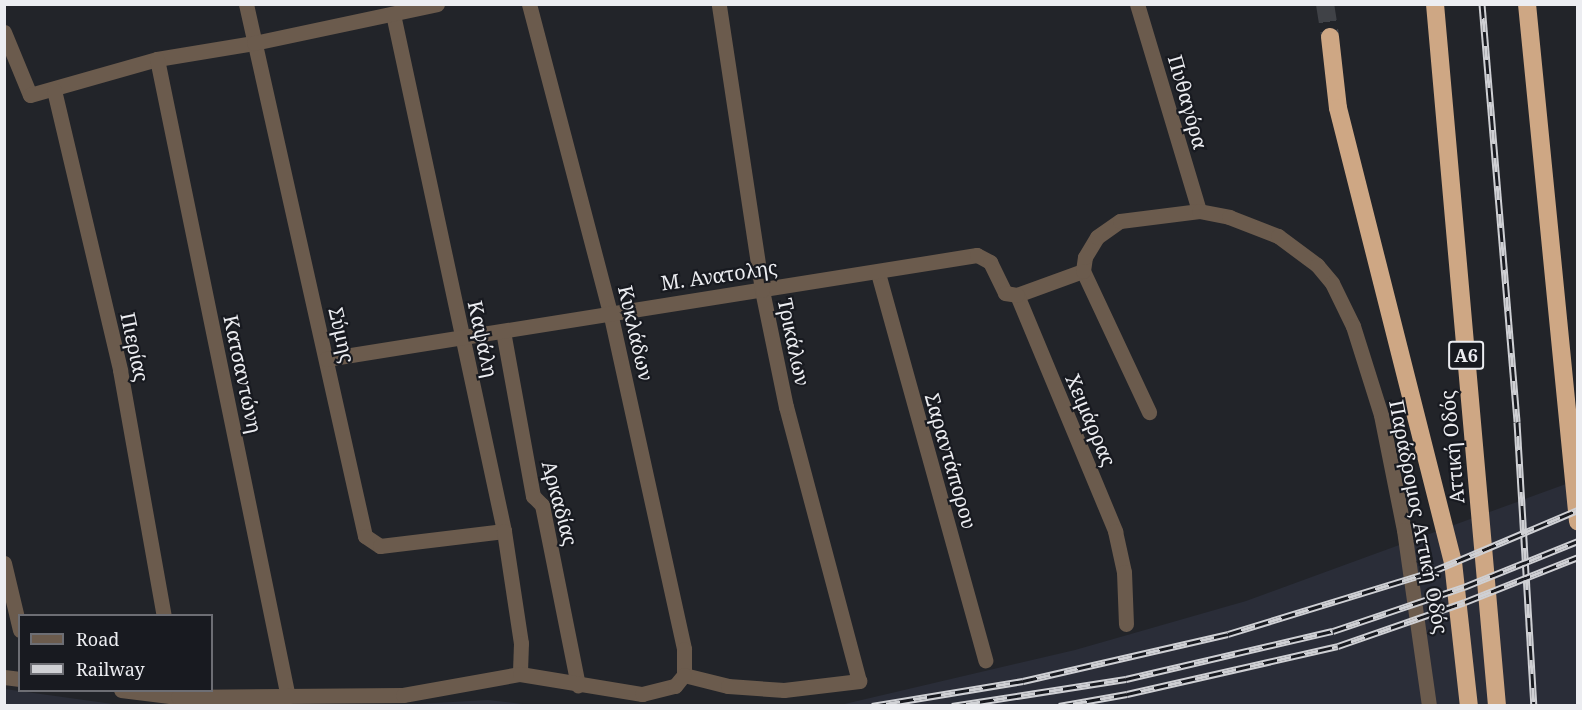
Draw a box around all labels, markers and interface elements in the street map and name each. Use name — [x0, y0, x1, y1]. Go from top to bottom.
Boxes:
street label: Πυθαγόρα — [1163, 52, 1213, 152]
street label: Μ. Ανατολης — [659, 255, 779, 295]
street label: Κυκλάδων — [613, 283, 659, 383]
street label: Τρικάλων — [773, 296, 815, 388]
street label: Καψάλη — [463, 299, 503, 379]
street label: Σύμης — [324, 305, 360, 365]
street label: Πιερίας — [116, 310, 154, 384]
street label: Κατσαντώνη — [219, 313, 267, 435]
road number: Α6 — [1448, 340, 1484, 370]
street label: Χειμάρρας — [1061, 370, 1121, 470]
street label: Αττική Οδός — [1435, 389, 1469, 505]
street label: Σαραντάπορου — [920, 390, 982, 532]
street label: Παράδρομος Αττική Οδός — [1384, 398, 1454, 636]
street label: Αρκαδίας — [537, 458, 583, 548]
legend — [18, 614, 213, 692]
text: Road — [76, 627, 119, 651]
text: Railway — [76, 657, 145, 681]

